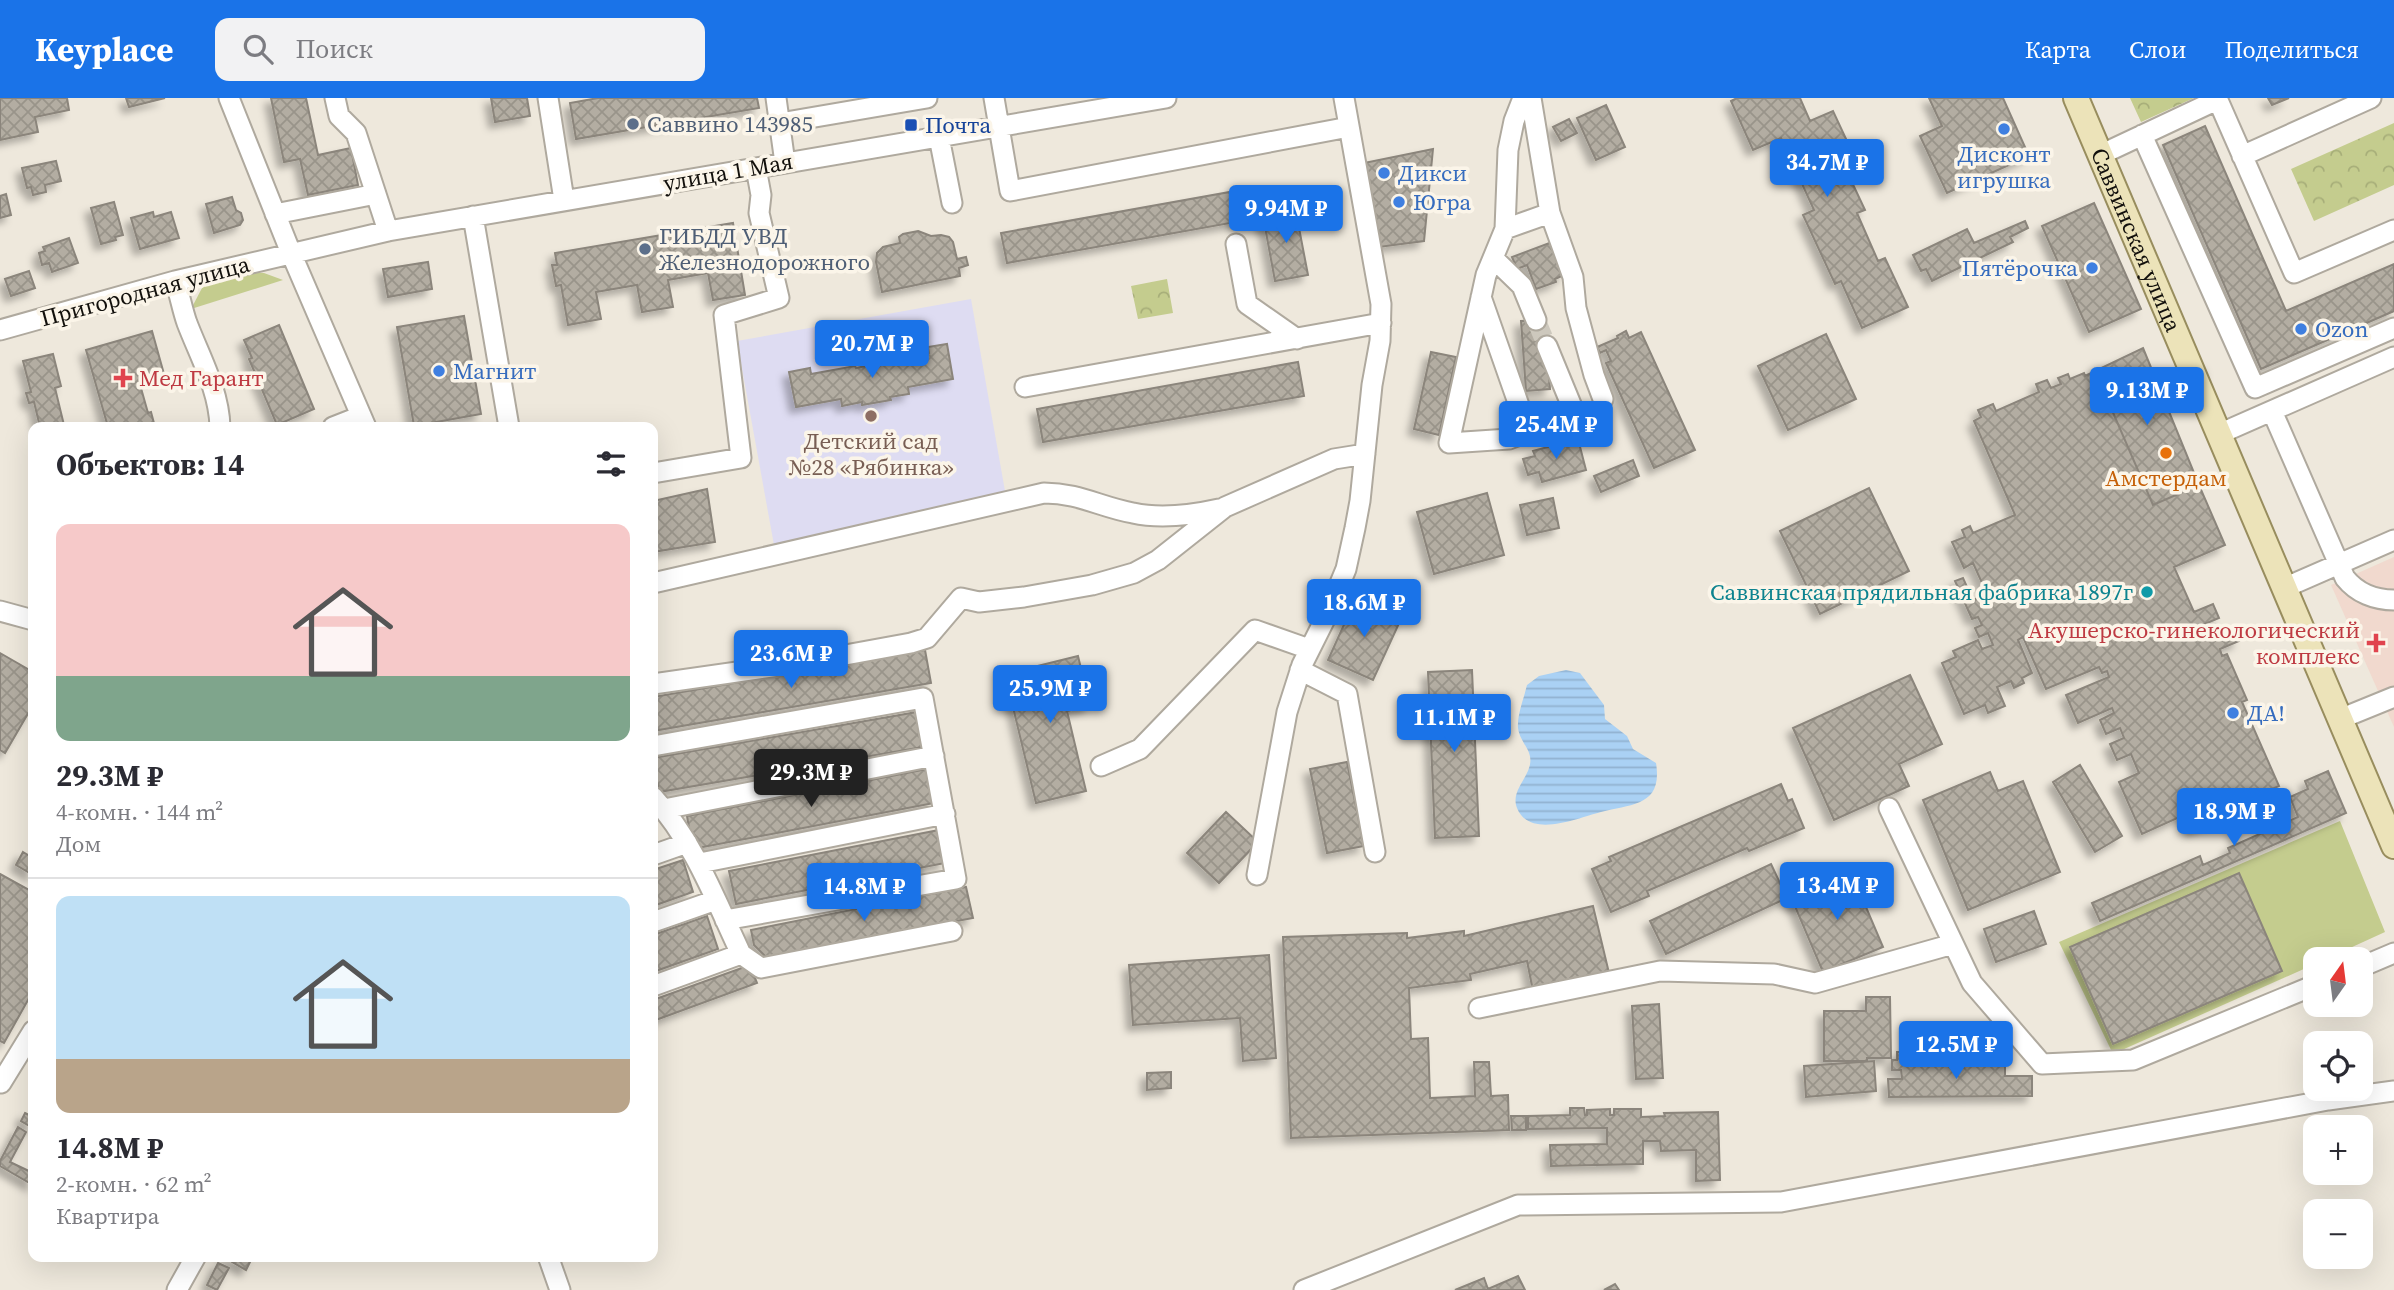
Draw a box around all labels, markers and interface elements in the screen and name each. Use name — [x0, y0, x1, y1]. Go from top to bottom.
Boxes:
search box — [215, 18, 705, 81]
text: Keyplace — [35, 27, 173, 72]
icon: search — [239, 30, 277, 68]
text: Поиск — [295, 31, 373, 67]
text: Карта — [2025, 33, 2091, 66]
text: Слои — [2129, 33, 2186, 66]
text: Поделиться — [2224, 33, 2359, 66]
place label: Саввино 143985 — [647, 108, 813, 140]
place label: Почта — [925, 109, 991, 141]
marker: Саввино 143985 — [625, 116, 641, 132]
marker: Почта — [903, 117, 919, 133]
marker: Дисконт игрушка — [1996, 121, 2012, 137]
place label: Дисконт игрушка — [1957, 138, 2051, 196]
pin: 34.7M ₽ — [1762, 140, 1892, 199]
street label: Саввинская улица — [2083, 143, 2190, 337]
street label: улица 1 Мая — [661, 145, 795, 199]
text: 34.7M ₽ — [1786, 146, 1868, 178]
place label: Дикси — [1398, 157, 1467, 189]
marker: Дикси — [1376, 165, 1392, 181]
pin: 9.94M ₽ — [1221, 186, 1351, 245]
place label: Югра — [1413, 186, 1472, 218]
text: 9.94M ₽ — [1245, 192, 1327, 224]
marker: Югра — [1391, 194, 1407, 210]
place label: ГИБДД УВД Железнодорожного — [659, 220, 870, 278]
marker: ГИБДД УВД Железнодорожного — [637, 241, 653, 257]
street label: Пригородная улица — [37, 248, 253, 334]
place label: Пятёрочка — [1962, 252, 2078, 284]
marker: Пятёрочка — [2084, 260, 2100, 276]
place label: Ozon — [2315, 313, 2368, 345]
pin: 20.7M ₽ — [807, 320, 937, 380]
marker: Ozon — [2293, 321, 2309, 337]
text: 20.7M ₽ — [831, 327, 913, 359]
place label: Магнит — [453, 355, 536, 387]
place label: Мед Гарант — [139, 362, 264, 394]
marker: Магнит — [431, 363, 447, 379]
marker: Мед Гарант — [113, 368, 133, 388]
pin: 9.13M ₽ — [2082, 368, 2212, 427]
text: 9.13M ₽ — [2106, 374, 2188, 406]
pin: 25.4M ₽ — [1491, 402, 1621, 461]
marker: Детский сад №28 «Рябинка» — [863, 408, 879, 424]
text: 25.4M ₽ — [1515, 408, 1597, 440]
place label: Детский сад №28 «Рябинка» — [788, 425, 954, 483]
text: Объектов: 14 — [56, 444, 244, 485]
icon: filters — [592, 445, 630, 483]
marker: Амстердам — [2158, 445, 2174, 461]
place label: Амстердам — [2105, 462, 2227, 494]
icon: home — [280, 569, 406, 695]
place label: Саввинская прядильная фабрика 1897г — [1710, 576, 2133, 608]
pin: 18.6M ₽ — [1299, 580, 1429, 639]
marker: Саввинская прядильная фабрика 1897г — [2139, 584, 2155, 600]
text: 18.6M ₽ — [1323, 586, 1405, 618]
place label: Акушерско-гинекологический комплекс — [2028, 614, 2360, 672]
pin: 23.6M ₽ — [726, 630, 856, 690]
marker: Акушерско-гинекологический комплекс — [2366, 633, 2386, 653]
text: 23.6M ₽ — [750, 637, 832, 669]
pin: 25.9M ₽ — [985, 666, 1115, 725]
text: 25.9M ₽ — [1009, 672, 1091, 704]
pin: 11.1M ₽ — [1389, 694, 1519, 754]
place label: ДА! — [2247, 697, 2285, 729]
text: 11.1M ₽ — [1413, 701, 1495, 733]
marker: ДА! — [2225, 705, 2241, 721]
pin: 29.3M ₽ — [746, 750, 876, 809]
text: 29.3M ₽ — [56, 755, 163, 796]
text: 29.3M ₽ — [770, 756, 852, 788]
pin: 18.9M ₽ — [2169, 788, 2299, 848]
text: 18.9M ₽ — [2193, 795, 2275, 827]
text: 4-комн. · 144 m² — [56, 796, 223, 828]
text: Дом — [56, 828, 101, 860]
pin: 13.4M ₽ — [1772, 862, 1902, 922]
pin: 14.8M ₽ — [799, 864, 929, 923]
text: 13.4M ₽ — [1796, 869, 1878, 901]
text: 14.8M ₽ — [823, 870, 905, 902]
icon: home — [280, 941, 406, 1067]
north arrow — [2303, 947, 2373, 1017]
map controls — [2303, 947, 2373, 1269]
pin: 12.5M ₽ — [1891, 1021, 2021, 1081]
text: 12.5M ₽ — [1915, 1028, 1997, 1060]
button: locate — [2303, 1031, 2373, 1101]
button: + — [2303, 1115, 2373, 1185]
text: 14.8M ₽ — [56, 1127, 163, 1168]
text: 2-комн. · 62 m² — [56, 1168, 212, 1200]
button: − — [2303, 1199, 2373, 1269]
text: Квартира — [56, 1200, 159, 1232]

